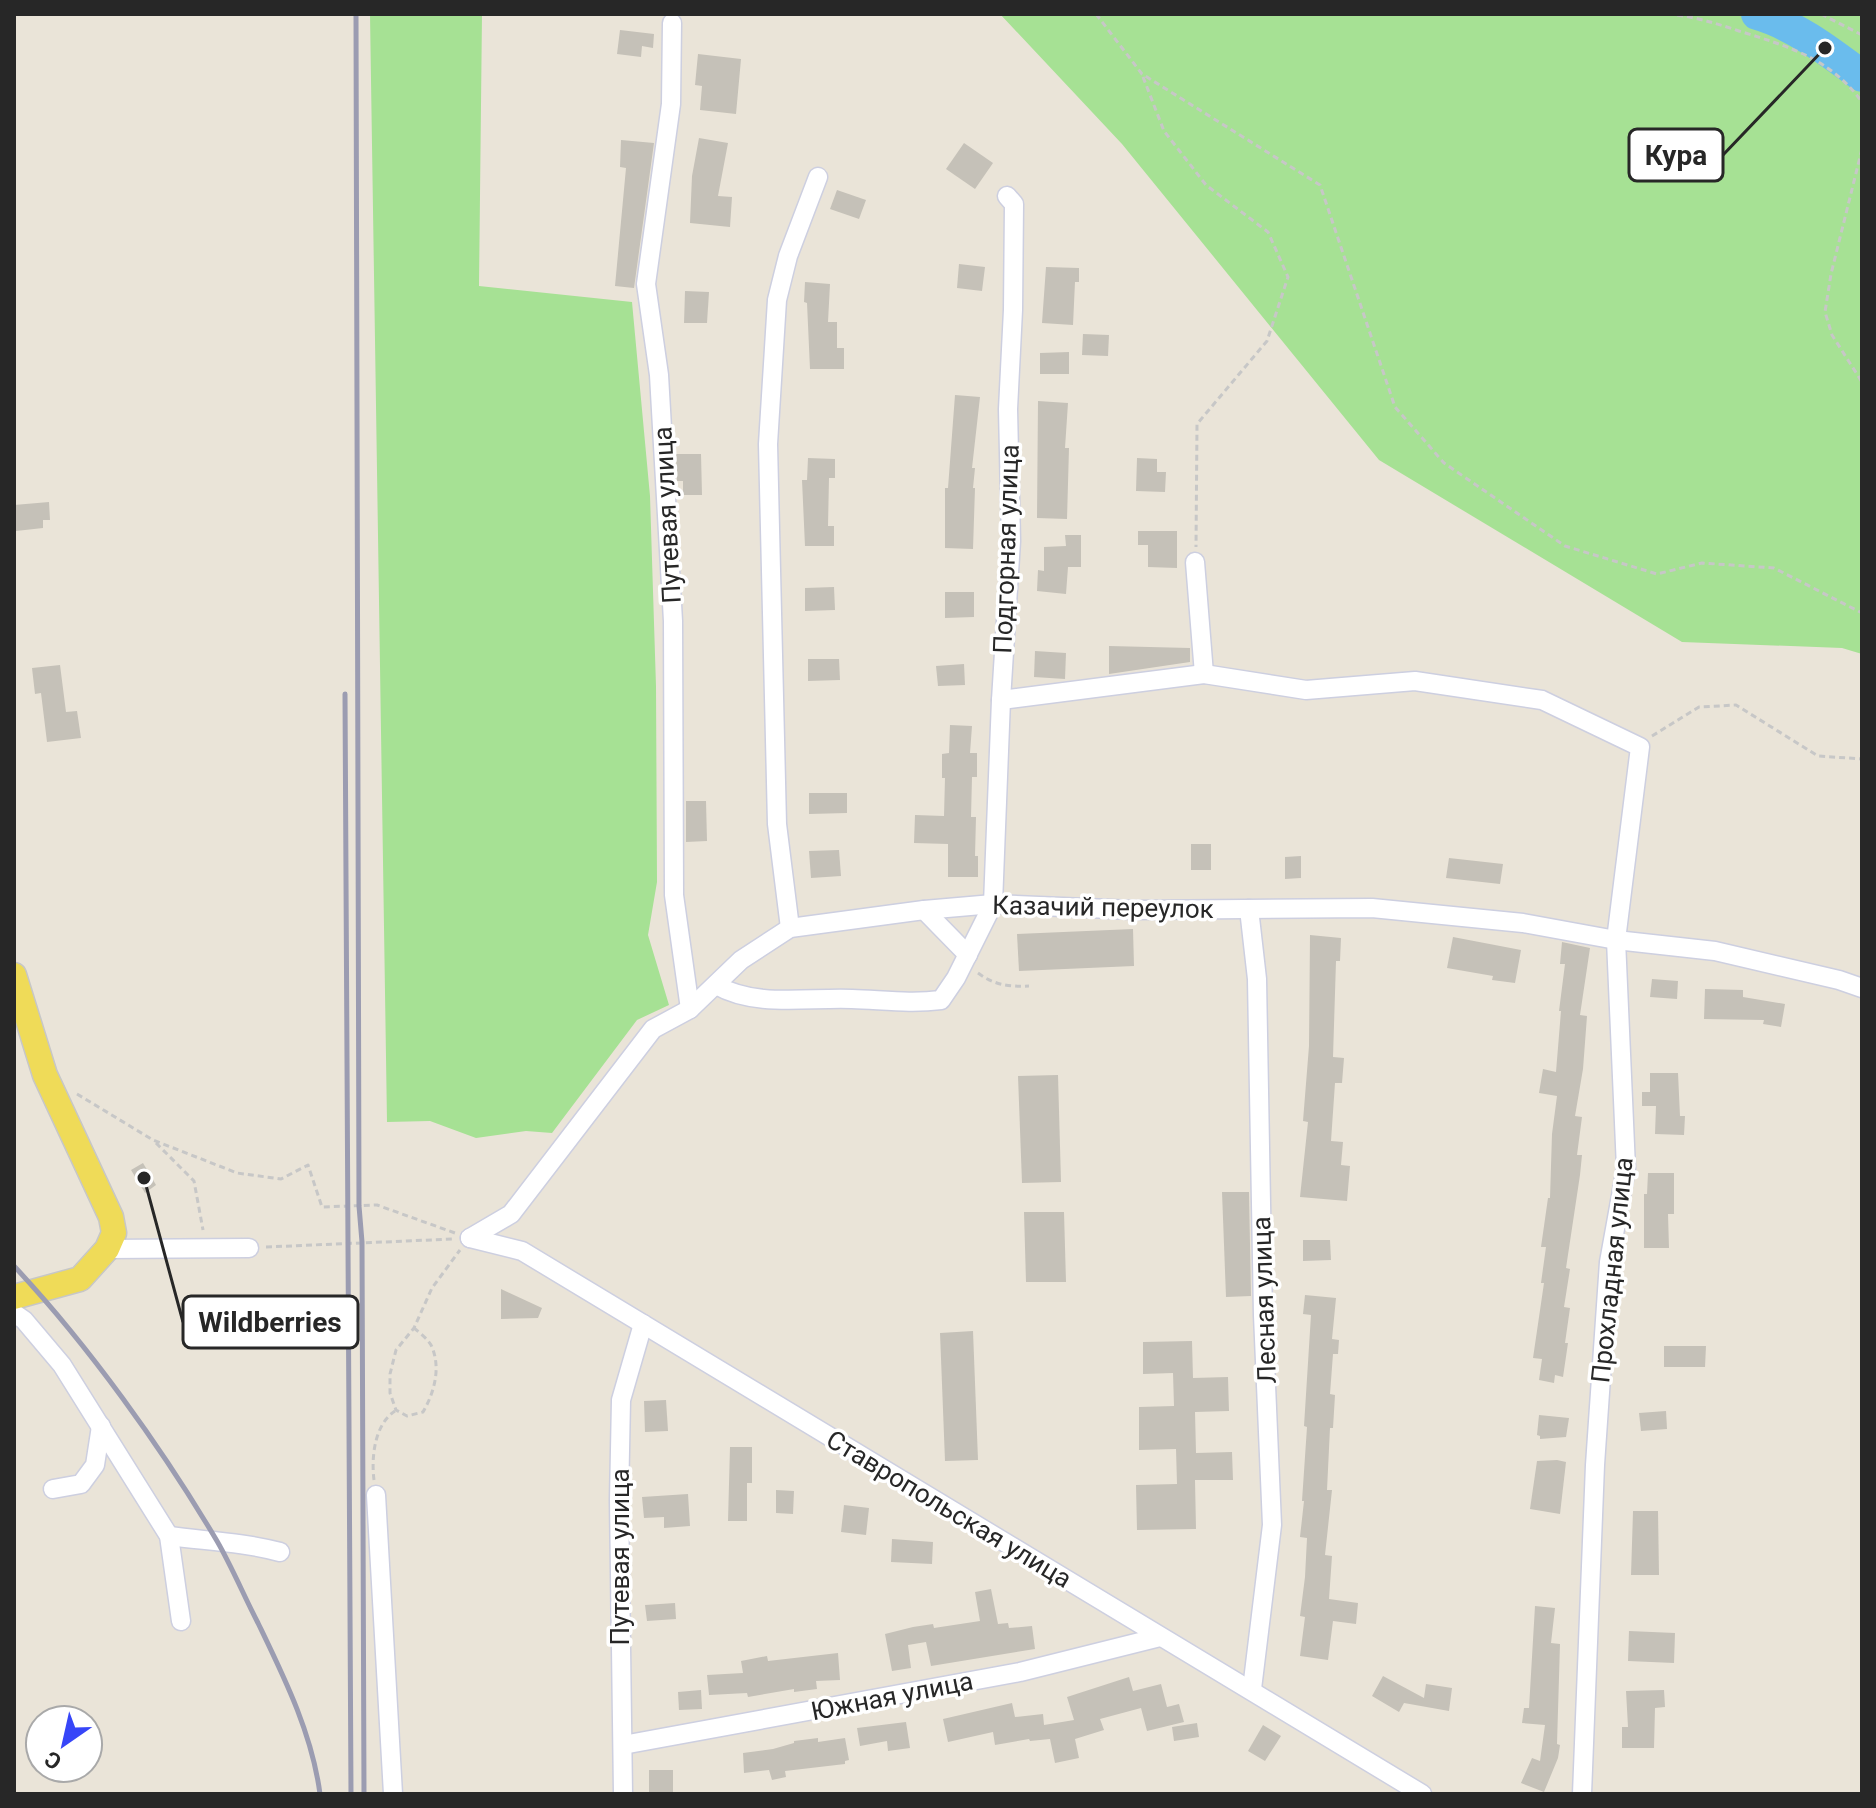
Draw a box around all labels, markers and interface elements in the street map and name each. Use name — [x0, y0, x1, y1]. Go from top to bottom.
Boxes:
callout: Кура — [1629, 129, 1723, 181]
text: Кура — [1645, 139, 1707, 172]
street label: Путевая улица — [647, 426, 687, 604]
street label: Подгорная улица — [987, 444, 1025, 654]
street label: Казачий переулок — [992, 890, 1214, 924]
street label: Прохладная улица — [1585, 1156, 1639, 1384]
street label: Лесная улица — [1246, 1216, 1282, 1384]
callout: Wildberries — [183, 1296, 358, 1348]
text: Wildberries — [198, 1306, 342, 1339]
street label: Ставропольская улица — [821, 1424, 1077, 1594]
street label: Путевая улица — [605, 1468, 635, 1646]
street label: Южная улица — [808, 1666, 976, 1726]
north arrow — [24, 1704, 104, 1784]
text: С — [40, 1746, 66, 1775]

